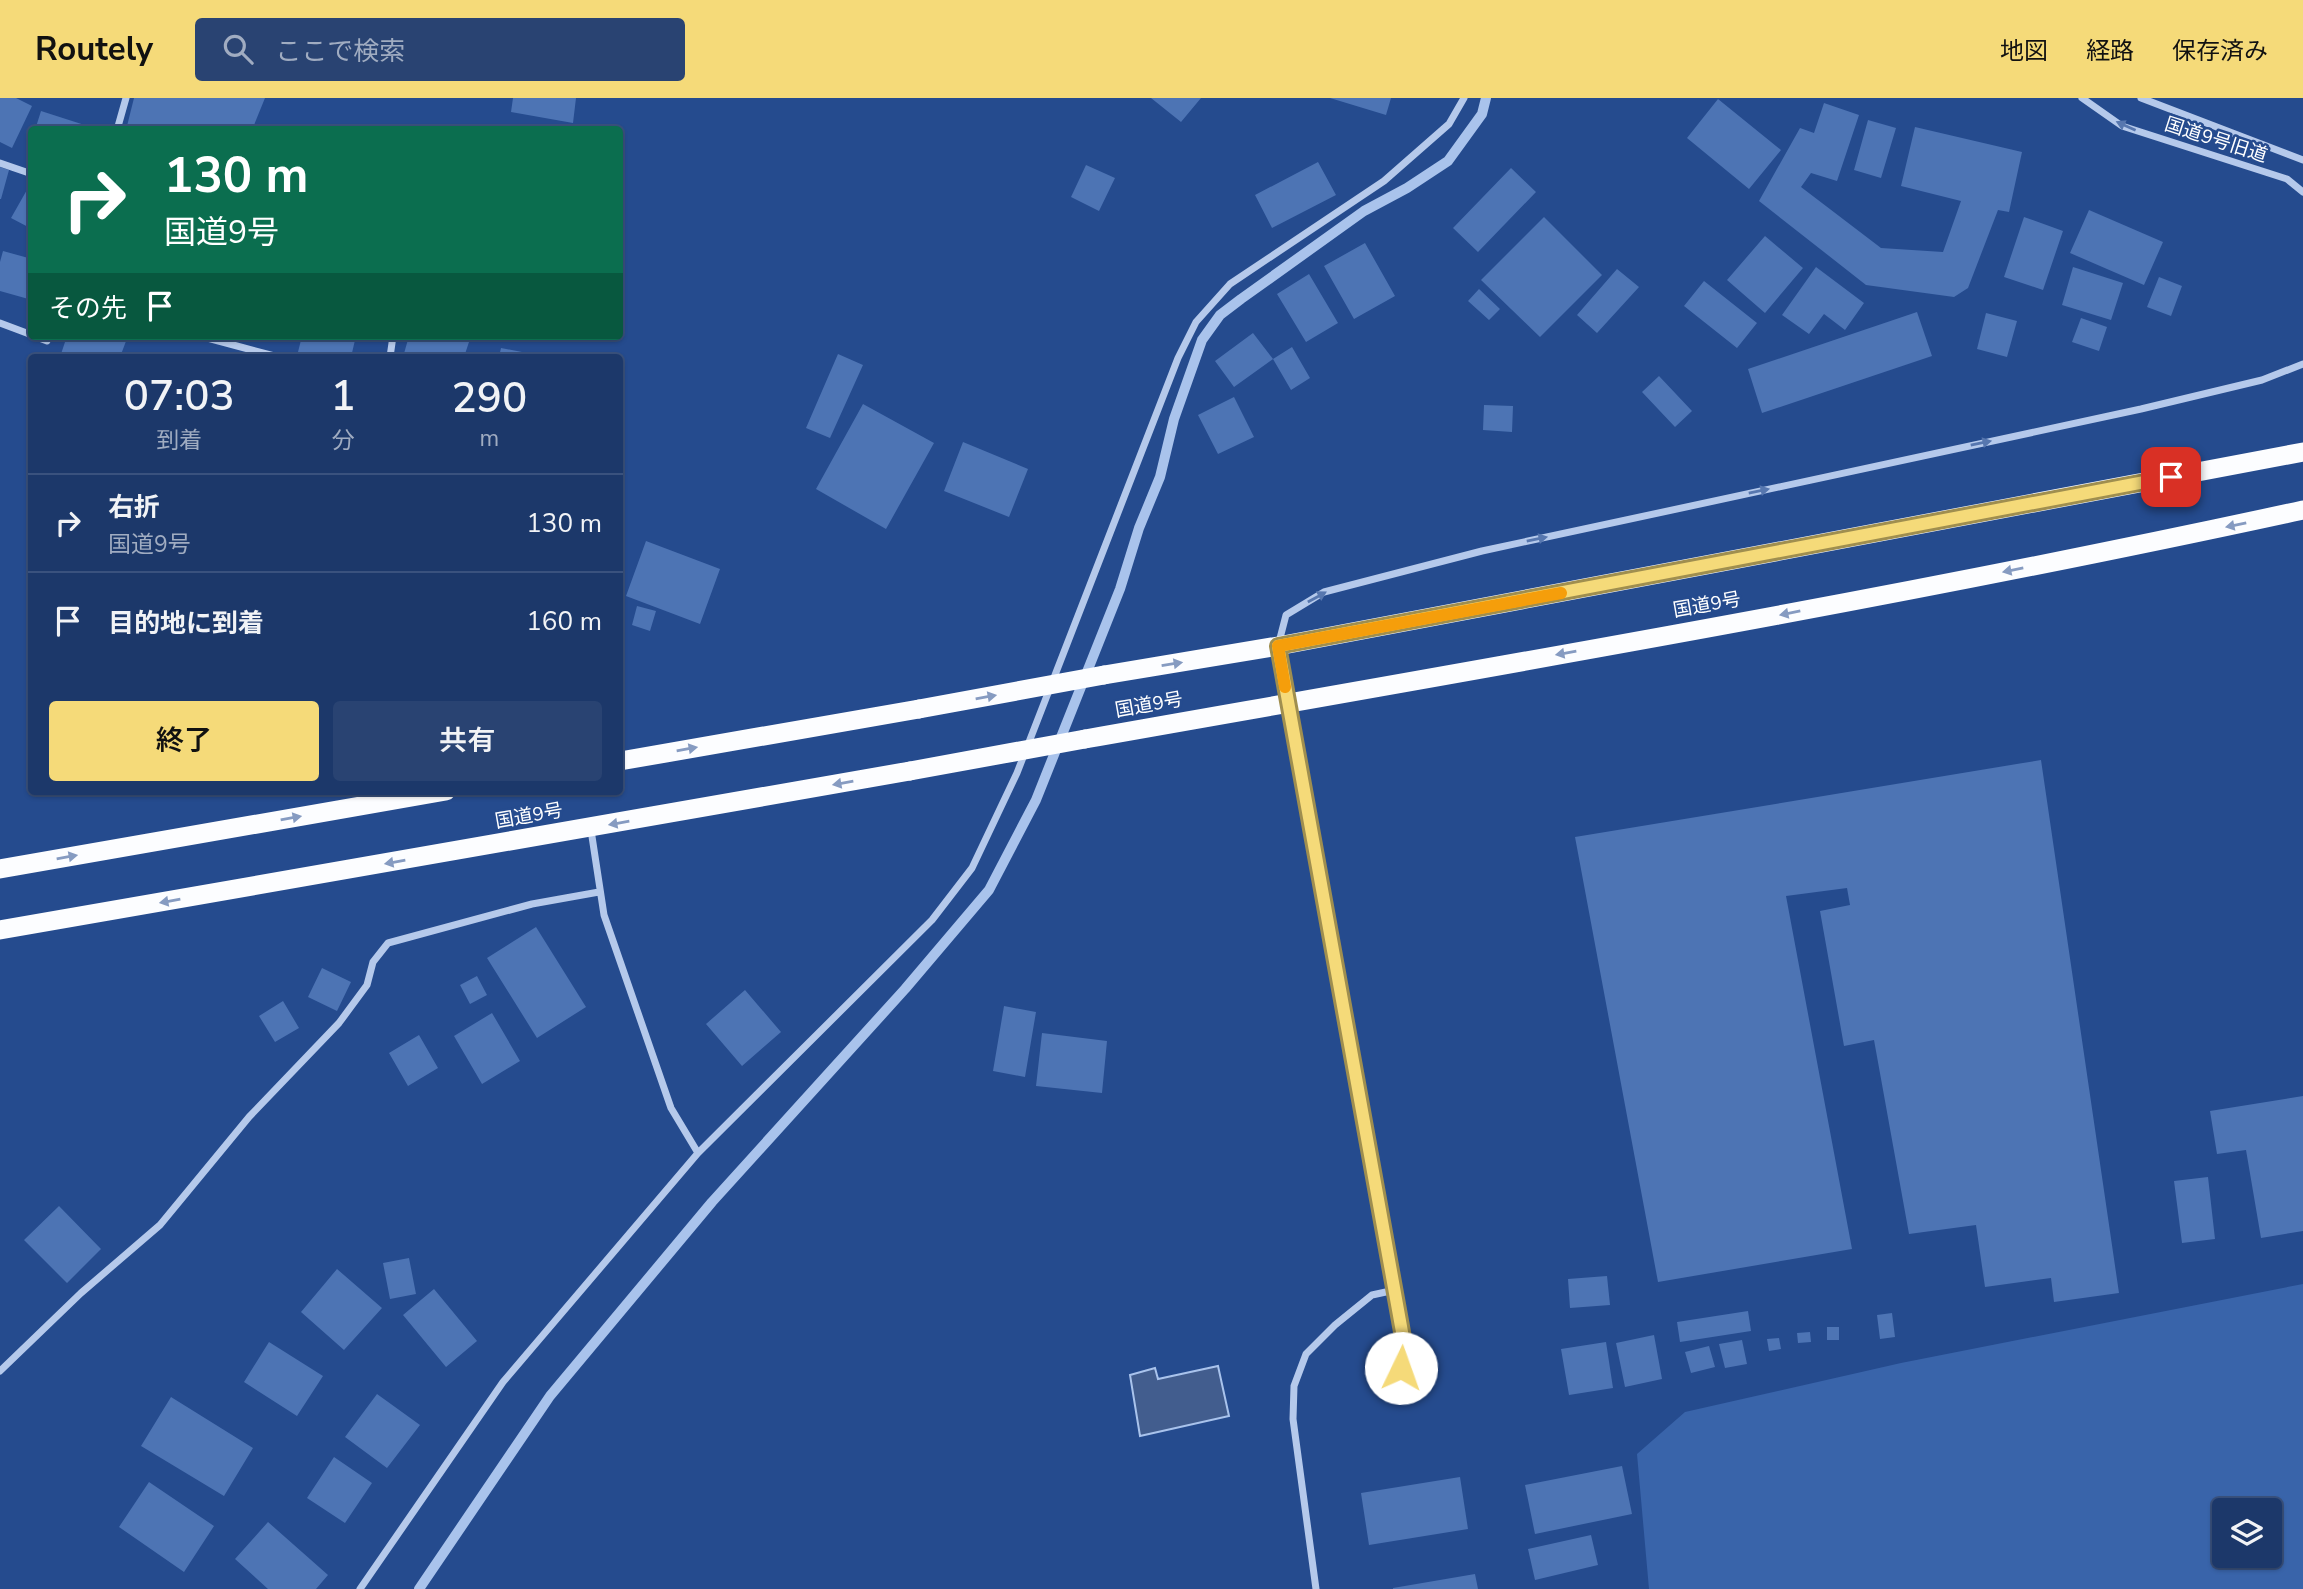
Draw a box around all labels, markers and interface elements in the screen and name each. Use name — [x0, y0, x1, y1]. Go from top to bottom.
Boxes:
search box — [195, 18, 685, 81]
text: Routely — [35, 27, 153, 72]
icon: search — [219, 30, 257, 68]
text: ここで検索 — [275, 34, 405, 69]
text: 地図 — [2000, 35, 2048, 67]
text: 経路 — [2086, 35, 2134, 67]
text: 保存済み — [2172, 35, 2268, 67]
street label: 国道9号旧道 — [2161, 111, 2271, 169]
one-way arrow — [2116, 120, 2136, 132]
text: 130 m — [164, 142, 308, 209]
icon: right — [49, 154, 140, 245]
text: 国道9号 — [164, 211, 279, 254]
icon: arrive — [141, 287, 179, 325]
text: その先 — [49, 291, 127, 326]
text: 07:03 — [124, 368, 235, 425]
text: 1 — [330, 368, 356, 425]
text: 290 — [452, 370, 527, 427]
text: m — [479, 423, 499, 454]
text: 到着 — [156, 425, 202, 456]
text: 分 — [332, 425, 355, 456]
one-way arrow — [1970, 438, 1992, 449]
pin — [2141, 447, 2201, 507]
icon: arrive — [2152, 458, 2190, 496]
one-way arrow — [1748, 486, 1770, 497]
text: 右折 — [108, 490, 160, 525]
icon: right — [49, 504, 87, 542]
text: 130 m — [526, 506, 602, 541]
one-way arrow — [2225, 519, 2247, 530]
text: 国道9号 — [108, 529, 191, 560]
one-way arrow — [1526, 534, 1548, 545]
one-way arrow — [2002, 564, 2024, 575]
street label: 国道9号 — [1671, 586, 1743, 624]
one-way arrow — [1307, 591, 1327, 603]
icon: arrive — [49, 602, 87, 640]
text: 160 m — [526, 604, 602, 639]
text: 目的地に到着 — [108, 606, 264, 641]
one-way arrow — [1779, 608, 1801, 619]
one-way arrow — [1555, 648, 1577, 659]
one-way arrow — [1161, 658, 1183, 669]
street label: 国道9号 — [1113, 686, 1185, 724]
one-way arrow — [975, 691, 997, 702]
button: 終了 — [49, 701, 319, 781]
button: 共有 — [333, 701, 602, 781]
one-way arrow — [676, 743, 698, 754]
one-way arrow — [832, 778, 854, 789]
street label: 国道9号 — [493, 797, 565, 835]
one-way arrow — [280, 812, 302, 823]
one-way arrow — [608, 818, 630, 829]
one-way arrow — [56, 851, 78, 862]
one-way arrow — [384, 857, 406, 868]
one-way arrow — [159, 896, 181, 907]
position arrow — [1364, 1331, 1438, 1405]
map controls — [2212, 1498, 2282, 1568]
button: layers — [2212, 1498, 2282, 1568]

